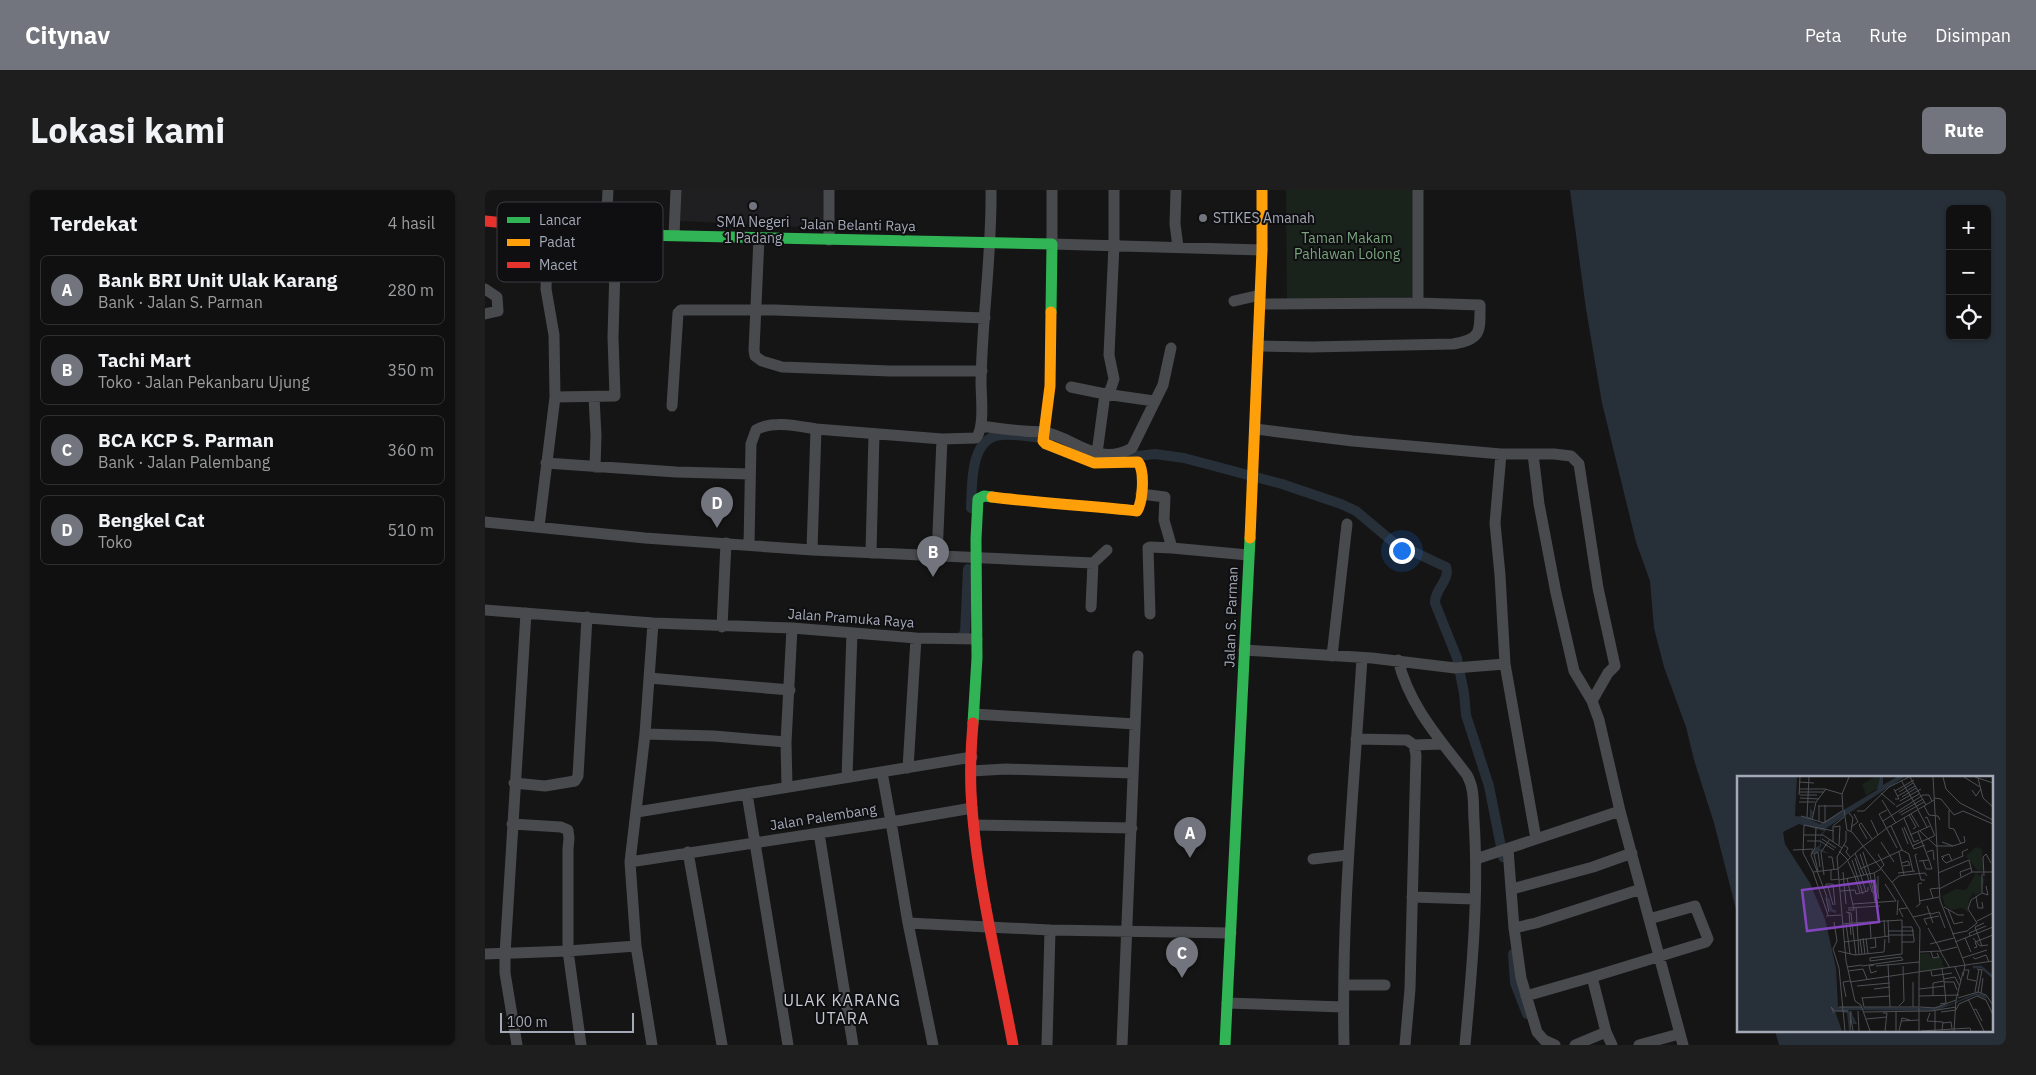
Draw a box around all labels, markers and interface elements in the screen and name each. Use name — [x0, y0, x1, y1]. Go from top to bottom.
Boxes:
text: Citynav — [25, 19, 110, 51]
text: Peta — [1805, 24, 1841, 47]
text: Rute — [1869, 24, 1907, 47]
text: Disimpan — [1935, 24, 2011, 47]
text: Lokasi kami — [30, 107, 225, 153]
button: Rute — [1922, 107, 2006, 154]
marker: SMA Negeri 1 Padang — [747, 200, 759, 212]
legend — [497, 202, 663, 282]
map controls — [1946, 205, 1991, 340]
button: + — [1946, 205, 1991, 250]
text: Terdekat — [50, 209, 138, 237]
place label: STIKES Amanah — [1213, 209, 1315, 227]
text: Lancar — [539, 211, 581, 229]
marker: STIKES Amanah — [1197, 212, 1209, 224]
text: 4 hasil — [388, 213, 435, 233]
place label: SMA Negeri 1 Padang — [717, 213, 790, 247]
street label: Jalan Belanti Raya — [800, 215, 916, 235]
park label: Taman Makam Pahlawan Lolong — [1294, 229, 1401, 263]
text: Padat — [539, 233, 575, 251]
button: − — [1946, 250, 1991, 295]
text: Macet — [539, 256, 577, 274]
text: Bank BRI Unit Ulak Karang — [98, 268, 337, 292]
text: A — [62, 280, 72, 300]
text: 280 m — [387, 280, 434, 300]
text: Bank · Jalan S. Parman — [98, 292, 263, 312]
button: locate — [1946, 295, 1991, 340]
text: Tachi Mart — [98, 348, 191, 372]
text: B — [62, 360, 72, 380]
text: 350 m — [387, 360, 434, 380]
text: Toko · Jalan Pekanbaru Ujung — [98, 372, 310, 392]
text: BCA KCP S. Parman — [98, 428, 274, 452]
text: C — [62, 440, 72, 460]
text: 360 m — [387, 440, 434, 460]
text: Bank · Jalan Palembang — [98, 452, 270, 472]
pin: D — [701, 487, 733, 528]
text: Bengkel Cat — [98, 508, 205, 532]
text: D — [61, 520, 73, 540]
text: 510 m — [387, 520, 434, 540]
text: Toko — [98, 532, 132, 552]
pin: B — [917, 536, 949, 577]
your location — [1389, 538, 1415, 564]
street label: Jalan S. Parman — [1220, 566, 1242, 668]
street label: Jalan Pramuka Raya — [787, 605, 915, 631]
inset map — [1737, 776, 1993, 1032]
street label: Jalan Palembang — [768, 800, 878, 834]
pin: A — [1174, 817, 1206, 858]
pin: C — [1166, 937, 1198, 978]
district label: ULAK KARANG UTARA — [783, 990, 901, 1028]
scale bar — [500, 1010, 634, 1033]
text: 100 m — [507, 1013, 548, 1031]

